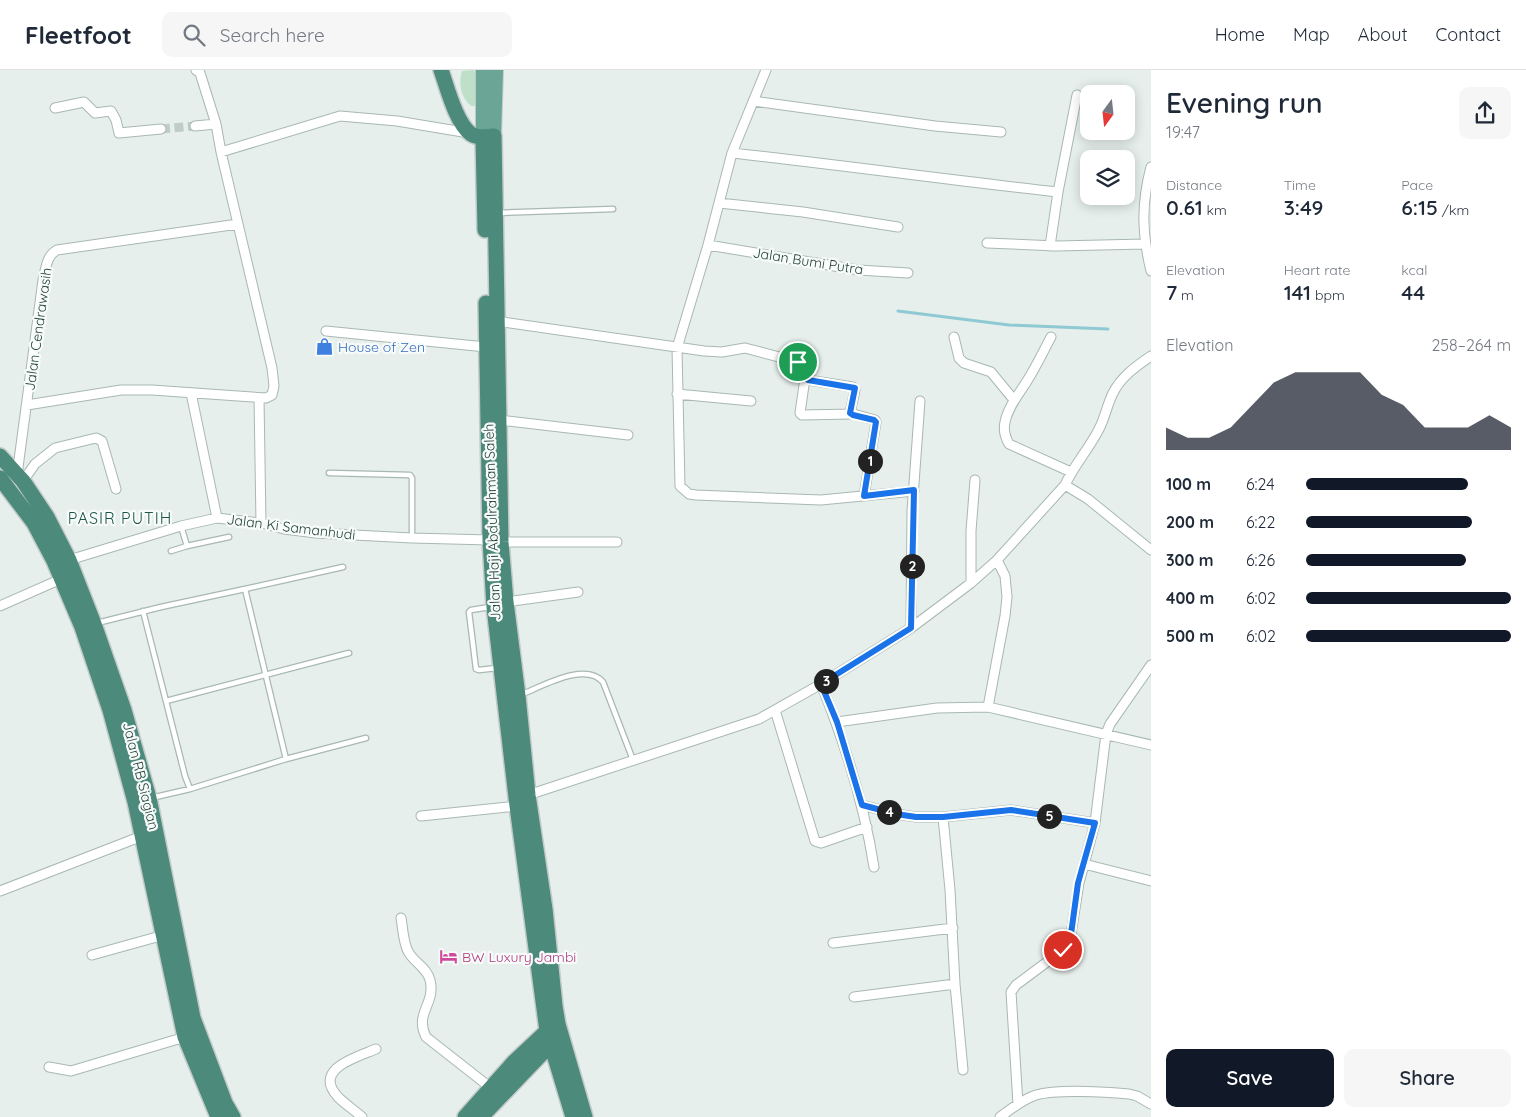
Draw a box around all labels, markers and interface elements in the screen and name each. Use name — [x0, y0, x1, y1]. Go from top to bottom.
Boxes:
search box — [162, 12, 512, 57]
text: Fleetfoot — [25, 20, 132, 50]
icon: search — [180, 21, 208, 49]
text: Search here — [220, 23, 325, 47]
text: Home — [1215, 23, 1265, 46]
text: Map — [1293, 23, 1330, 46]
text: About — [1358, 23, 1408, 46]
text: Contact — [1436, 23, 1501, 46]
north arrow — [1080, 85, 1135, 140]
map controls — [1080, 85, 1135, 205]
text: Evening run — [1166, 85, 1323, 120]
button: share — [1459, 87, 1511, 139]
text: 19:47 — [1166, 122, 1200, 142]
button: layers — [1080, 150, 1135, 205]
text: Distance — [1166, 176, 1222, 194]
text: Time — [1284, 176, 1316, 194]
text: Pace — [1401, 176, 1433, 194]
text: 0.61 — [1166, 194, 1203, 220]
text: 3:49 — [1284, 194, 1323, 220]
text: 6:15 — [1401, 194, 1438, 220]
text: km — [1203, 201, 1227, 219]
text: /km — [1438, 201, 1469, 219]
street label: Jalan Bumi Putra — [752, 243, 864, 279]
text: Elevation — [1166, 261, 1225, 279]
text: Heart rate — [1284, 261, 1350, 279]
text: kcal — [1401, 261, 1427, 279]
street label: Jalan Cendrawasih — [20, 266, 56, 392]
text: 7 — [1166, 279, 1177, 305]
text: 141 — [1284, 279, 1311, 305]
text: 44 — [1401, 279, 1425, 305]
text: m — [1177, 286, 1194, 304]
text: bpm — [1311, 286, 1345, 304]
text: Elevation — [1166, 335, 1233, 355]
text: 258–264 m — [1432, 335, 1511, 355]
shop icon: House of Zen — [314, 337, 334, 357]
place label: House of Zen — [338, 338, 425, 356]
pin — [777, 341, 819, 383]
icon: arrive — [784, 348, 812, 376]
street label: Jalan Haji Abdulrahman Saleh — [480, 423, 504, 621]
pin: 1 — [858, 448, 882, 474]
text: 1 — [868, 452, 873, 470]
text: 100 m — [1166, 474, 1211, 494]
text: 6:24 — [1246, 474, 1275, 494]
district label: PASIR PUTIH — [68, 508, 172, 528]
street label: Jalan Ki Samanhudi — [226, 510, 356, 544]
text: 200 m — [1166, 512, 1214, 532]
text: 6:22 — [1246, 512, 1275, 532]
text: 300 m — [1166, 550, 1213, 570]
text: 6:26 — [1246, 550, 1275, 570]
pin: 2 — [900, 554, 924, 578]
text: 2 — [909, 557, 916, 575]
text: 400 m — [1166, 588, 1214, 608]
text: 6:02 — [1246, 588, 1276, 608]
text: 500 m — [1166, 626, 1214, 646]
text: 6:02 — [1246, 626, 1276, 646]
pin: 3 — [814, 668, 838, 694]
text: 3 — [823, 672, 830, 690]
street label: Jalan RB Siagian — [119, 720, 163, 832]
pin: 4 — [876, 800, 902, 824]
text: 4 — [885, 803, 894, 821]
pin: 5 — [1036, 804, 1062, 828]
text: 5 — [1045, 807, 1054, 825]
pin — [1042, 929, 1084, 971]
icon: check — [1049, 936, 1077, 964]
hotel icon: BW Luxury Jambi — [438, 947, 458, 967]
place label: BW Luxury Jambi — [462, 948, 576, 966]
button: Save — [1166, 1049, 1334, 1107]
button: Share — [1344, 1049, 1511, 1107]

